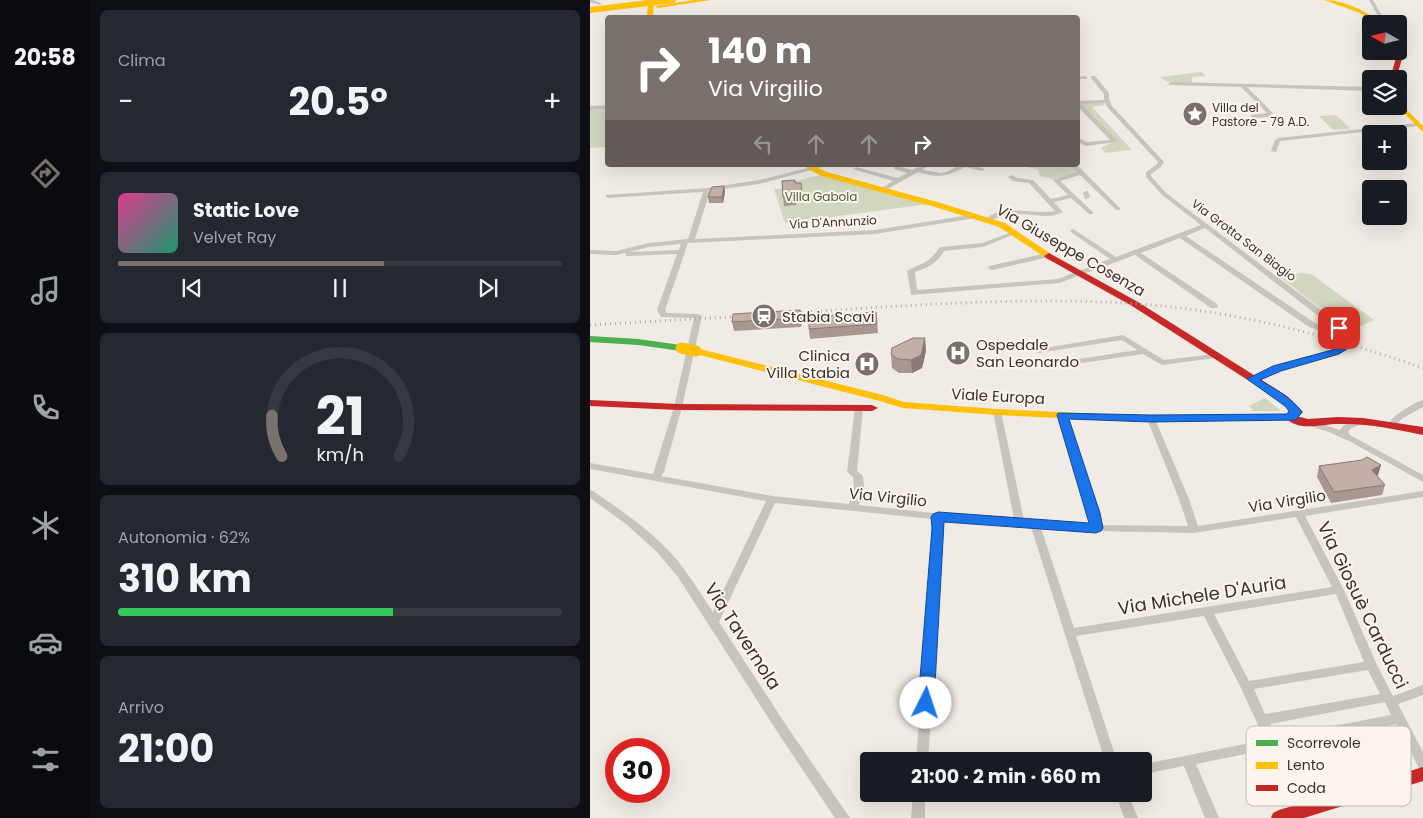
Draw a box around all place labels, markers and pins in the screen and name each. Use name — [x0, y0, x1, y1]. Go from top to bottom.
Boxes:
place label: Villa del Pastore - 79 A.D. — [1212, 99, 1309, 130]
place icon: Villa del Pastore - 79 A.D. — [1182, 101, 1208, 127]
station icon: Stabia Scavi — [751, 303, 777, 329]
place label: Stabia Scavi — [782, 306, 875, 327]
pin — [1318, 307, 1360, 349]
place label: Ospedale San Leonardo — [976, 334, 1079, 372]
hospital icon: Ospedale San Leonardo — [945, 340, 971, 366]
place label: Clinica Villa Stabia — [766, 345, 850, 383]
hospital icon: Clinica Villa Stabia — [854, 351, 880, 377]

